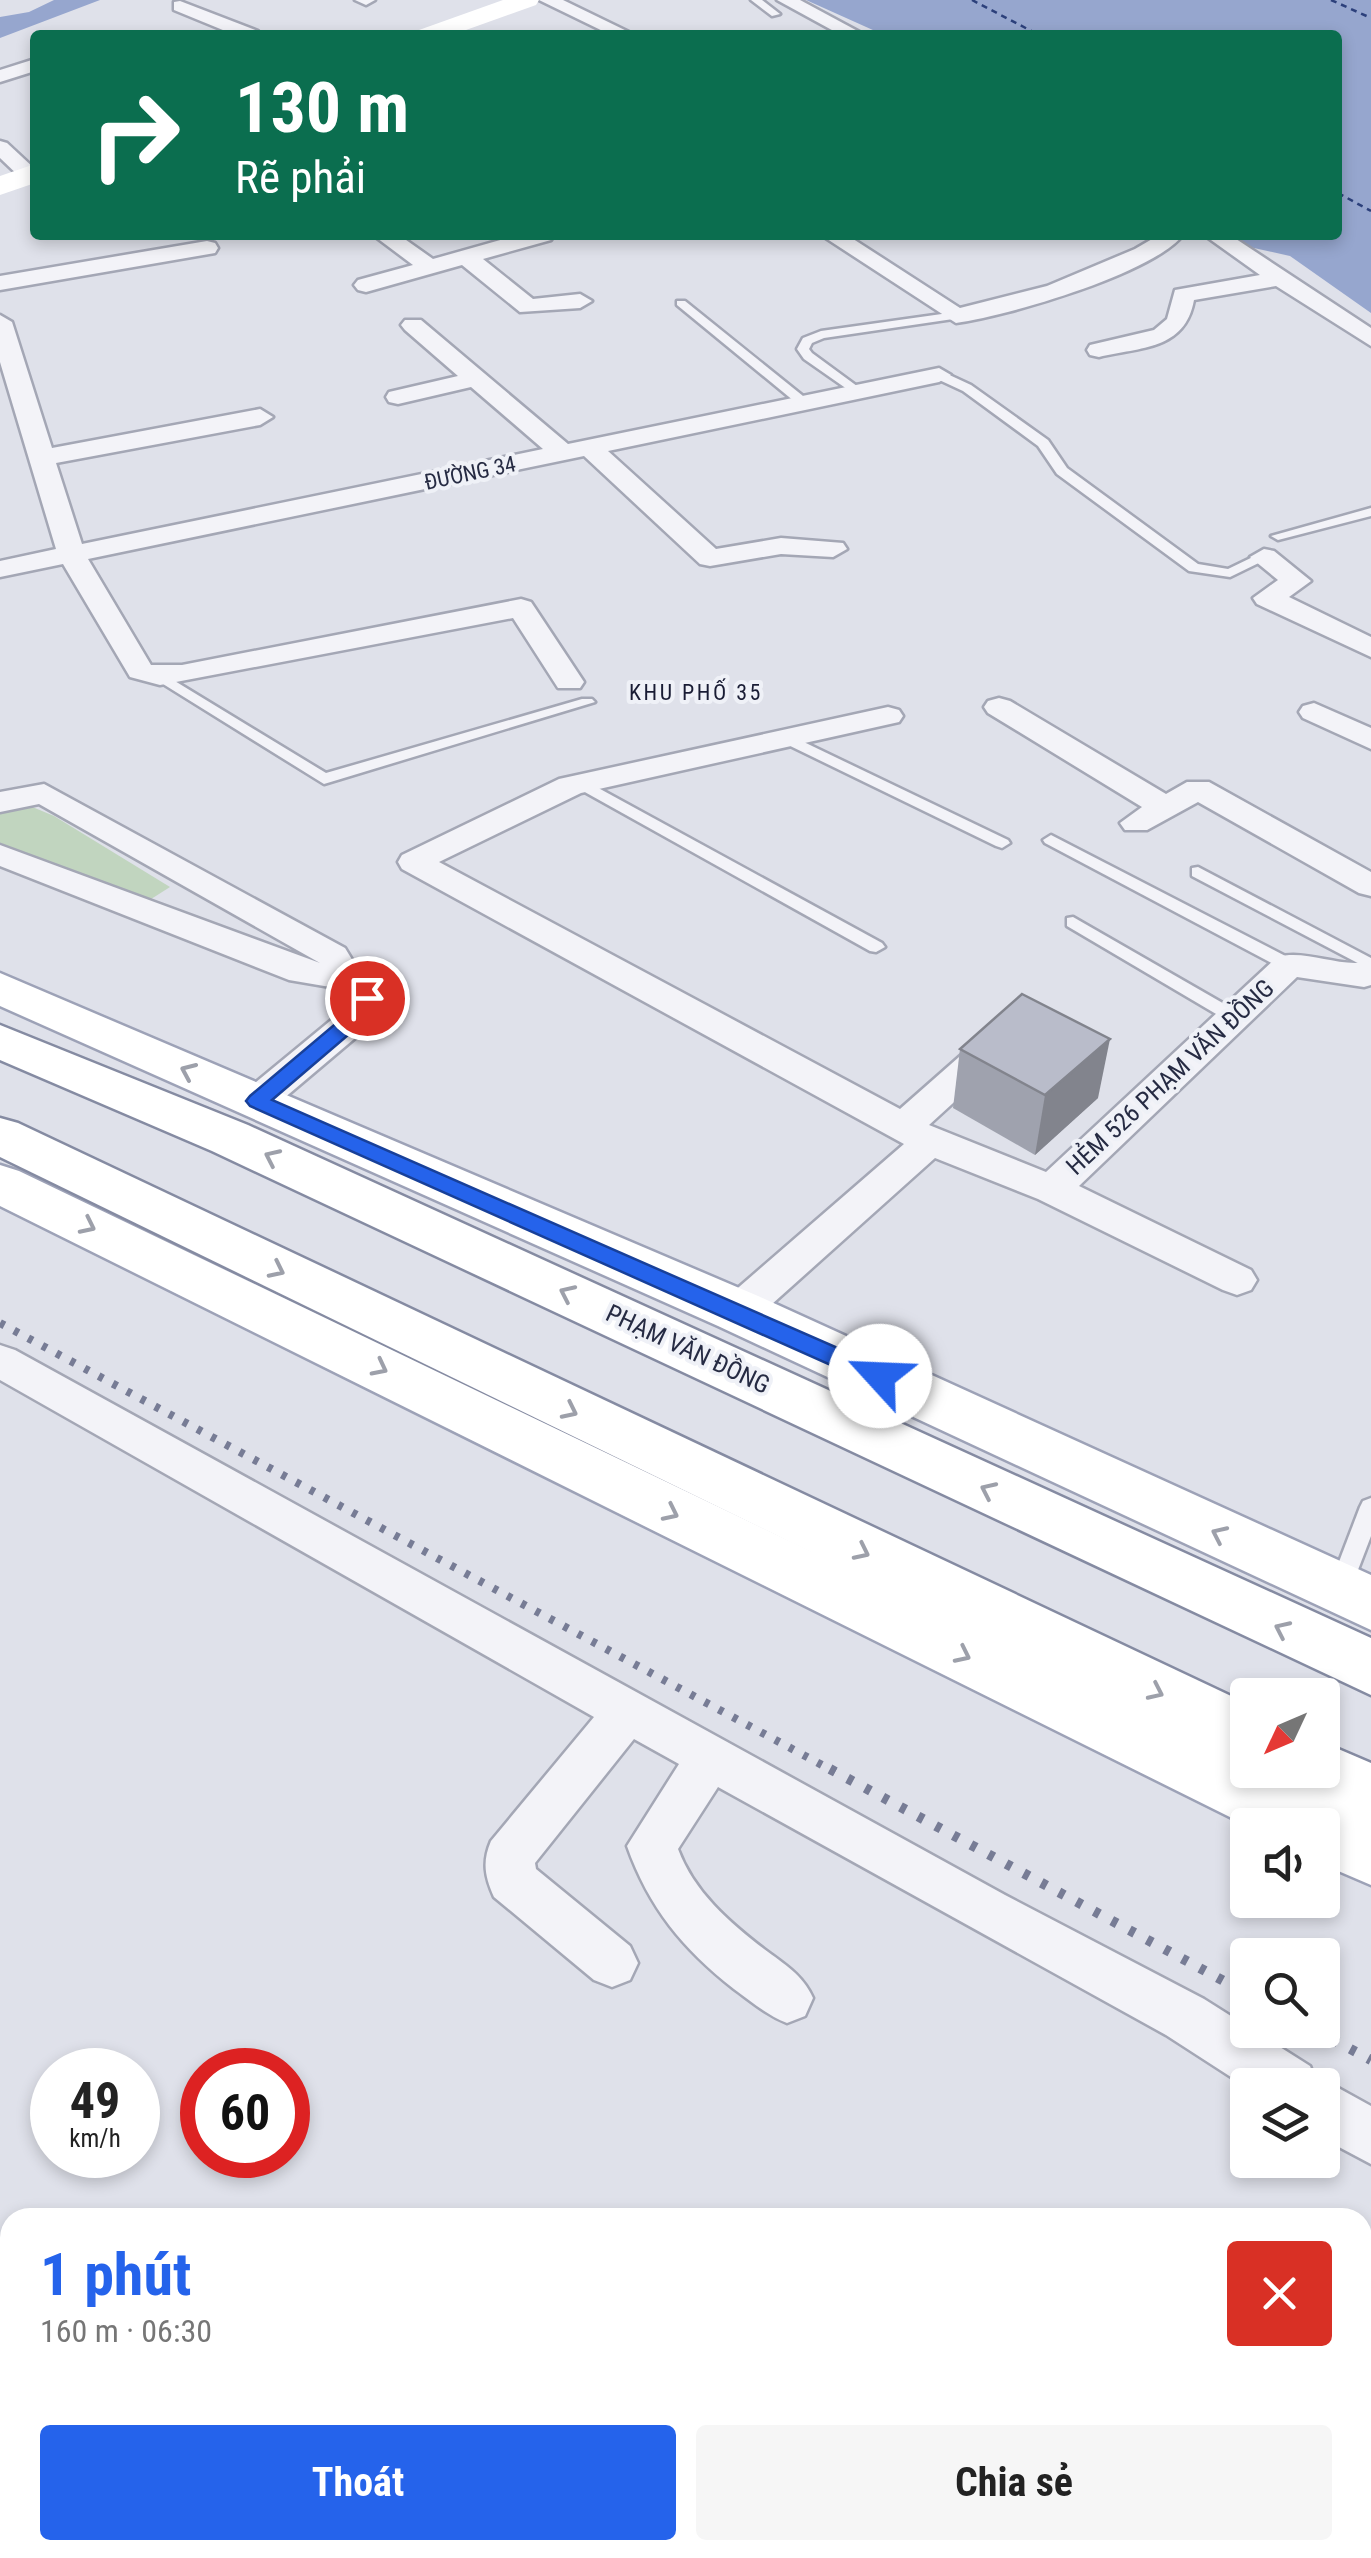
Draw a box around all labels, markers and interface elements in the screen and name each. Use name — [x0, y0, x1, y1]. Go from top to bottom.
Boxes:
text: 130 m — [235, 67, 409, 149]
icon: right — [70, 70, 200, 200]
text: Rẽ phải — [235, 151, 366, 204]
street label: ĐƯỜNG 34 — [422, 450, 518, 495]
district label: KHU PHỐ 35 — [629, 678, 763, 705]
pin — [325, 956, 410, 1041]
icon: arrive — [340, 971, 395, 1026]
street label: HẺM 526 PHẠM VĂN ĐỒNG — [1058, 971, 1280, 1181]
one-way arrow — [180, 1063, 198, 1083]
one-way arrow — [264, 1149, 282, 1169]
one-way arrow — [78, 1213, 96, 1233]
one-way arrow — [267, 1257, 285, 1277]
one-way arrow — [559, 1286, 577, 1306]
street label: PHẠM VĂN ĐỒNG — [602, 1296, 776, 1400]
position arrow — [828, 1324, 932, 1428]
one-way arrow — [370, 1356, 388, 1375]
one-way arrow — [559, 1399, 577, 1419]
one-way arrow — [980, 1483, 998, 1503]
one-way arrow — [661, 1501, 679, 1521]
one-way arrow — [1211, 1526, 1229, 1546]
one-way arrow — [852, 1540, 870, 1560]
one-way arrow — [1274, 1621, 1292, 1641]
one-way arrow — [953, 1643, 971, 1663]
north arrow — [1230, 1678, 1340, 1788]
map controls — [1230, 1678, 1340, 2178]
one-way arrow — [1145, 1680, 1163, 1700]
button: sound — [1230, 1808, 1340, 1918]
button: search — [1230, 1938, 1340, 2048]
speed limit sign: 60 — [180, 2048, 310, 2178]
button: layers — [1230, 2068, 1340, 2178]
text: 49 — [70, 2072, 120, 2130]
text: km/h — [69, 2124, 121, 2153]
text: 1 phút — [40, 2239, 191, 2310]
button: close — [1227, 2241, 1332, 2346]
text: 160 m · 06:30 — [40, 2312, 212, 2350]
button: Thoát — [40, 2425, 676, 2540]
button: Chia sẻ — [696, 2425, 1332, 2540]

